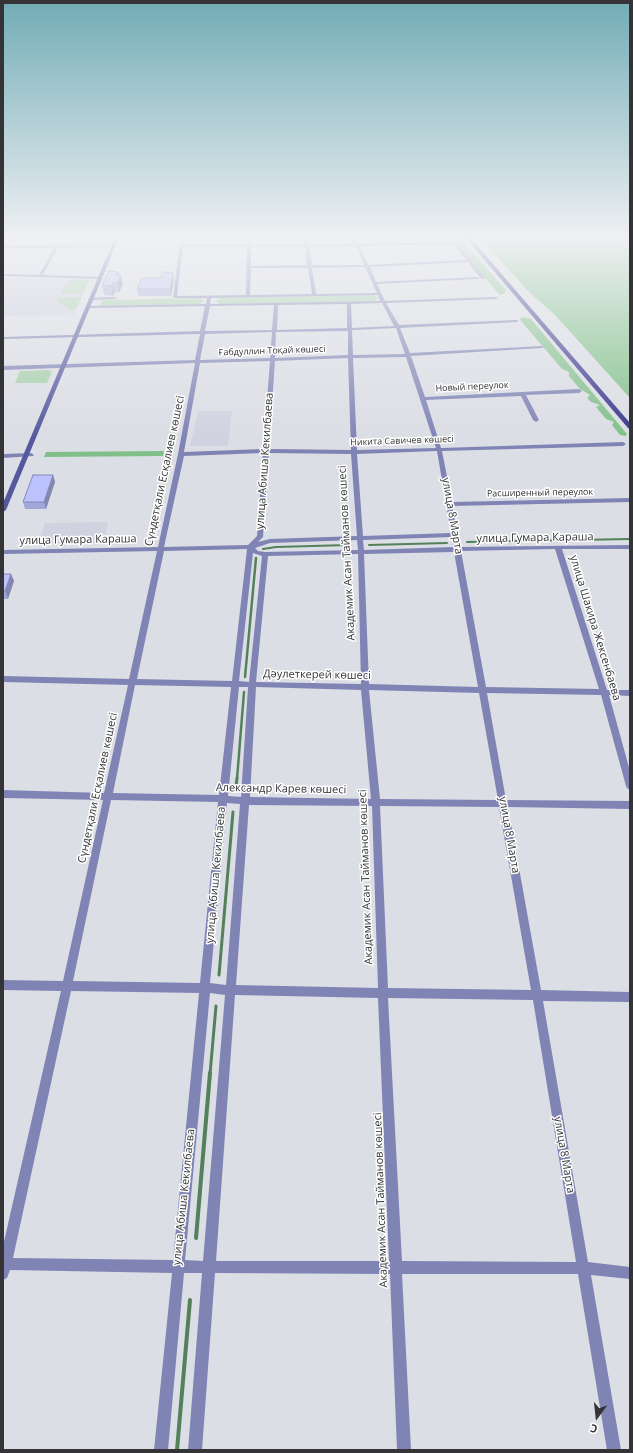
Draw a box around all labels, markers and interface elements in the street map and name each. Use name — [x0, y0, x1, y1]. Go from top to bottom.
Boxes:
street label: Ғабдуллин Тоқай көшесі — [218, 344, 326, 358]
street label: Новый переулок — [435, 380, 509, 394]
street label: улица Абиша Кекилбаева — [254, 392, 276, 530]
street label: Сүндетқали Есқалиев көшесі — [143, 394, 187, 548]
street label: Никита Савичев көшесі — [350, 434, 454, 448]
street label: Академик Асан Тайманов көшесі — [336, 465, 358, 641]
street label: улица 8 Марта — [439, 477, 465, 555]
street label: Расширенный переулок — [487, 487, 593, 499]
street label: улица Гумара Караша — [476, 530, 594, 546]
street label: улица Гумара Караша — [19, 532, 137, 548]
street label: улица Шакира Жексенбаева — [567, 554, 623, 702]
street label: Дәулеткерей көшесі — [263, 667, 371, 683]
street label: Сүндетқали Есқалиев көшесі — [76, 711, 120, 865]
street label: Александр Карев көшесі — [216, 781, 346, 797]
street label: Академик Асан Тайманов көшесі — [356, 789, 376, 965]
street label: улица 8 Марта — [496, 796, 522, 874]
street label: улица Абиша Кекилбаева — [203, 806, 229, 944]
street label: Академик Асан Тайманов көшесі — [371, 1112, 391, 1288]
street label: улица 8 Марта — [551, 1116, 577, 1194]
street label: улица Абиша Кекилбаева — [170, 1128, 198, 1266]
north arrow — [577, 1397, 617, 1437]
text: С — [588, 1421, 599, 1437]

